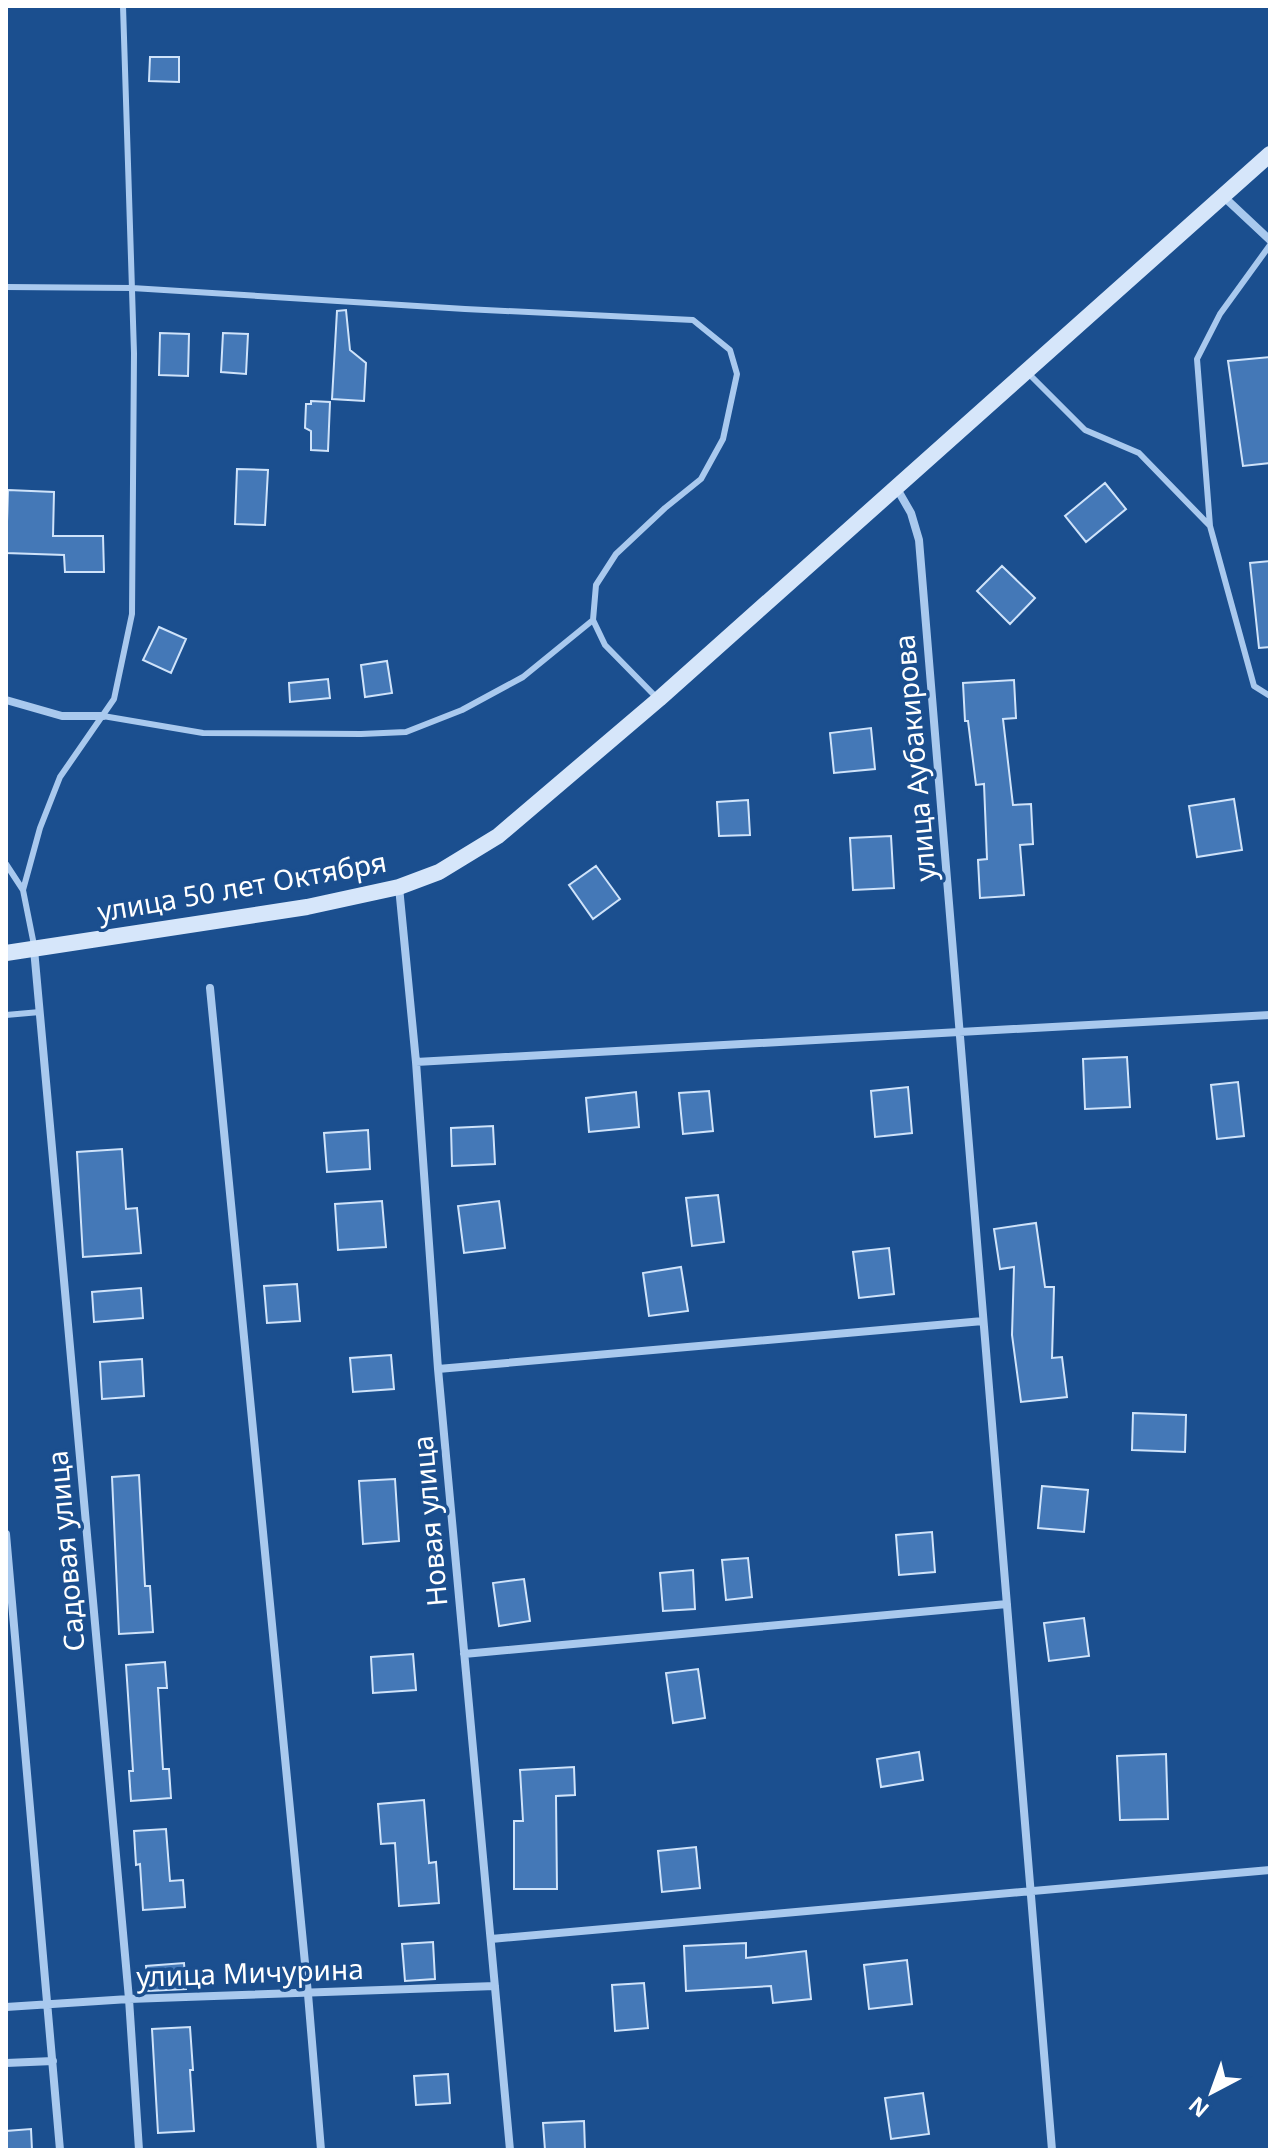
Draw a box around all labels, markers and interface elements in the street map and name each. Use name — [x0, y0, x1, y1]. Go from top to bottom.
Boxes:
street label: улица Аубакирова — [884, 633, 944, 883]
street label: улица 50 лет Октября — [94, 842, 389, 930]
street label: Новая улица — [403, 1434, 455, 1608]
street label: Садовая улица — [37, 1449, 93, 1653]
street label: улица Мичурина — [136, 1949, 364, 1995]
north arrow — [1172, 2052, 1252, 2132]
text: N — [1182, 2091, 1215, 2125]

